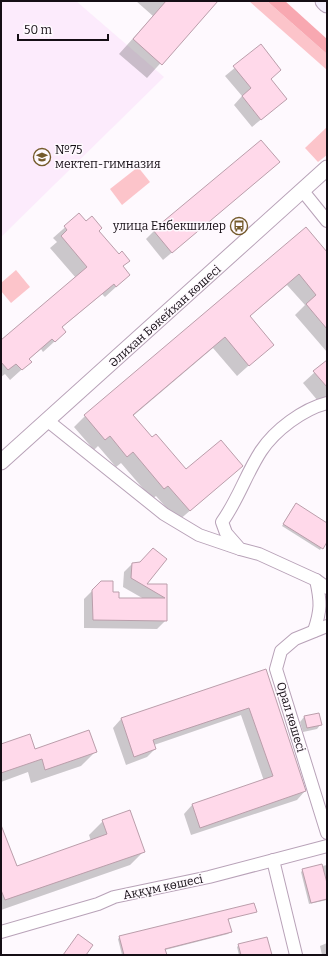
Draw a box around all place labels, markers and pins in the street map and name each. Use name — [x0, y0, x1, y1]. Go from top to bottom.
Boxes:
place label: №75 мектеп-гимназия — [55, 143, 161, 171]
school or university icon: №75 мектеп-гимназия — [32, 147, 52, 167]
bus stop icon: улица Енбекшилер — [229, 216, 249, 236]
place label: улица Енбекшилер — [112, 219, 226, 233]

